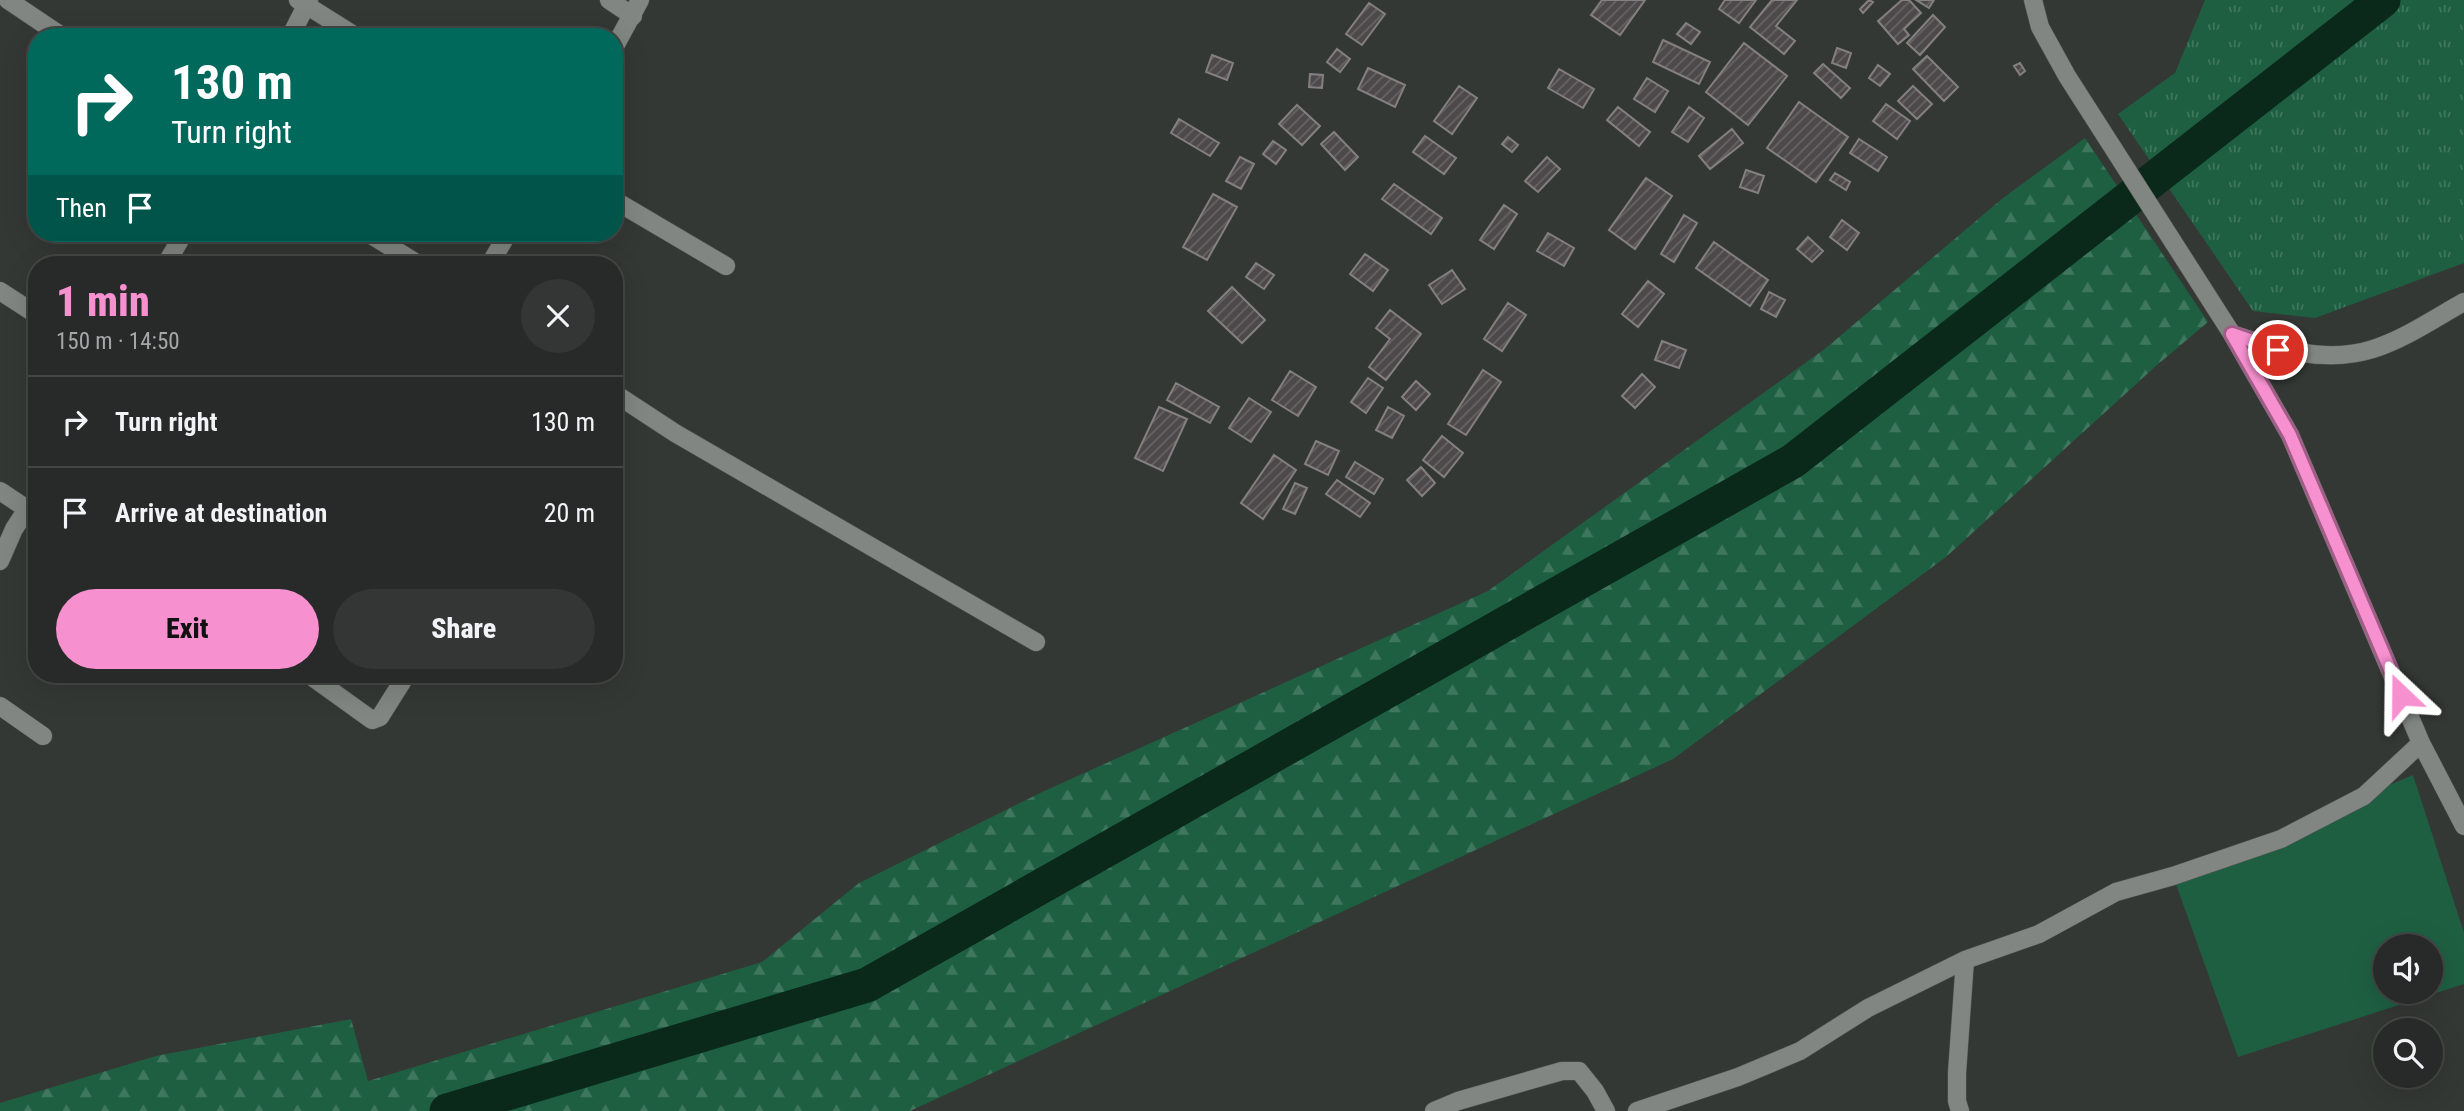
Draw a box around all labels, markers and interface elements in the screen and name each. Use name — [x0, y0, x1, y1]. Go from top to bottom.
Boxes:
text: 130 m — [171, 54, 293, 111]
icon: right — [56, 56, 147, 147]
text: Turn right — [171, 113, 292, 151]
icon: arrive — [121, 189, 159, 227]
text: Then — [56, 193, 107, 223]
text: 1 min — [56, 277, 150, 326]
button: close — [521, 279, 595, 353]
pin — [2248, 320, 2308, 380]
text: 150 m · 14:50 — [56, 328, 180, 355]
icon: arrive — [2259, 331, 2297, 369]
icon: right — [56, 403, 94, 441]
text: Turn right — [115, 407, 217, 437]
text: 130 m — [531, 407, 595, 437]
icon: arrive — [56, 494, 94, 532]
text: Arrive at destination — [115, 498, 327, 528]
text: 20 m — [544, 498, 595, 528]
button: Exit — [56, 589, 319, 669]
button: Share — [333, 589, 595, 669]
position arrow — [2364, 658, 2438, 732]
map controls — [2373, 934, 2443, 1088]
button: sound — [2373, 934, 2443, 1004]
button: search — [2373, 1018, 2443, 1088]

